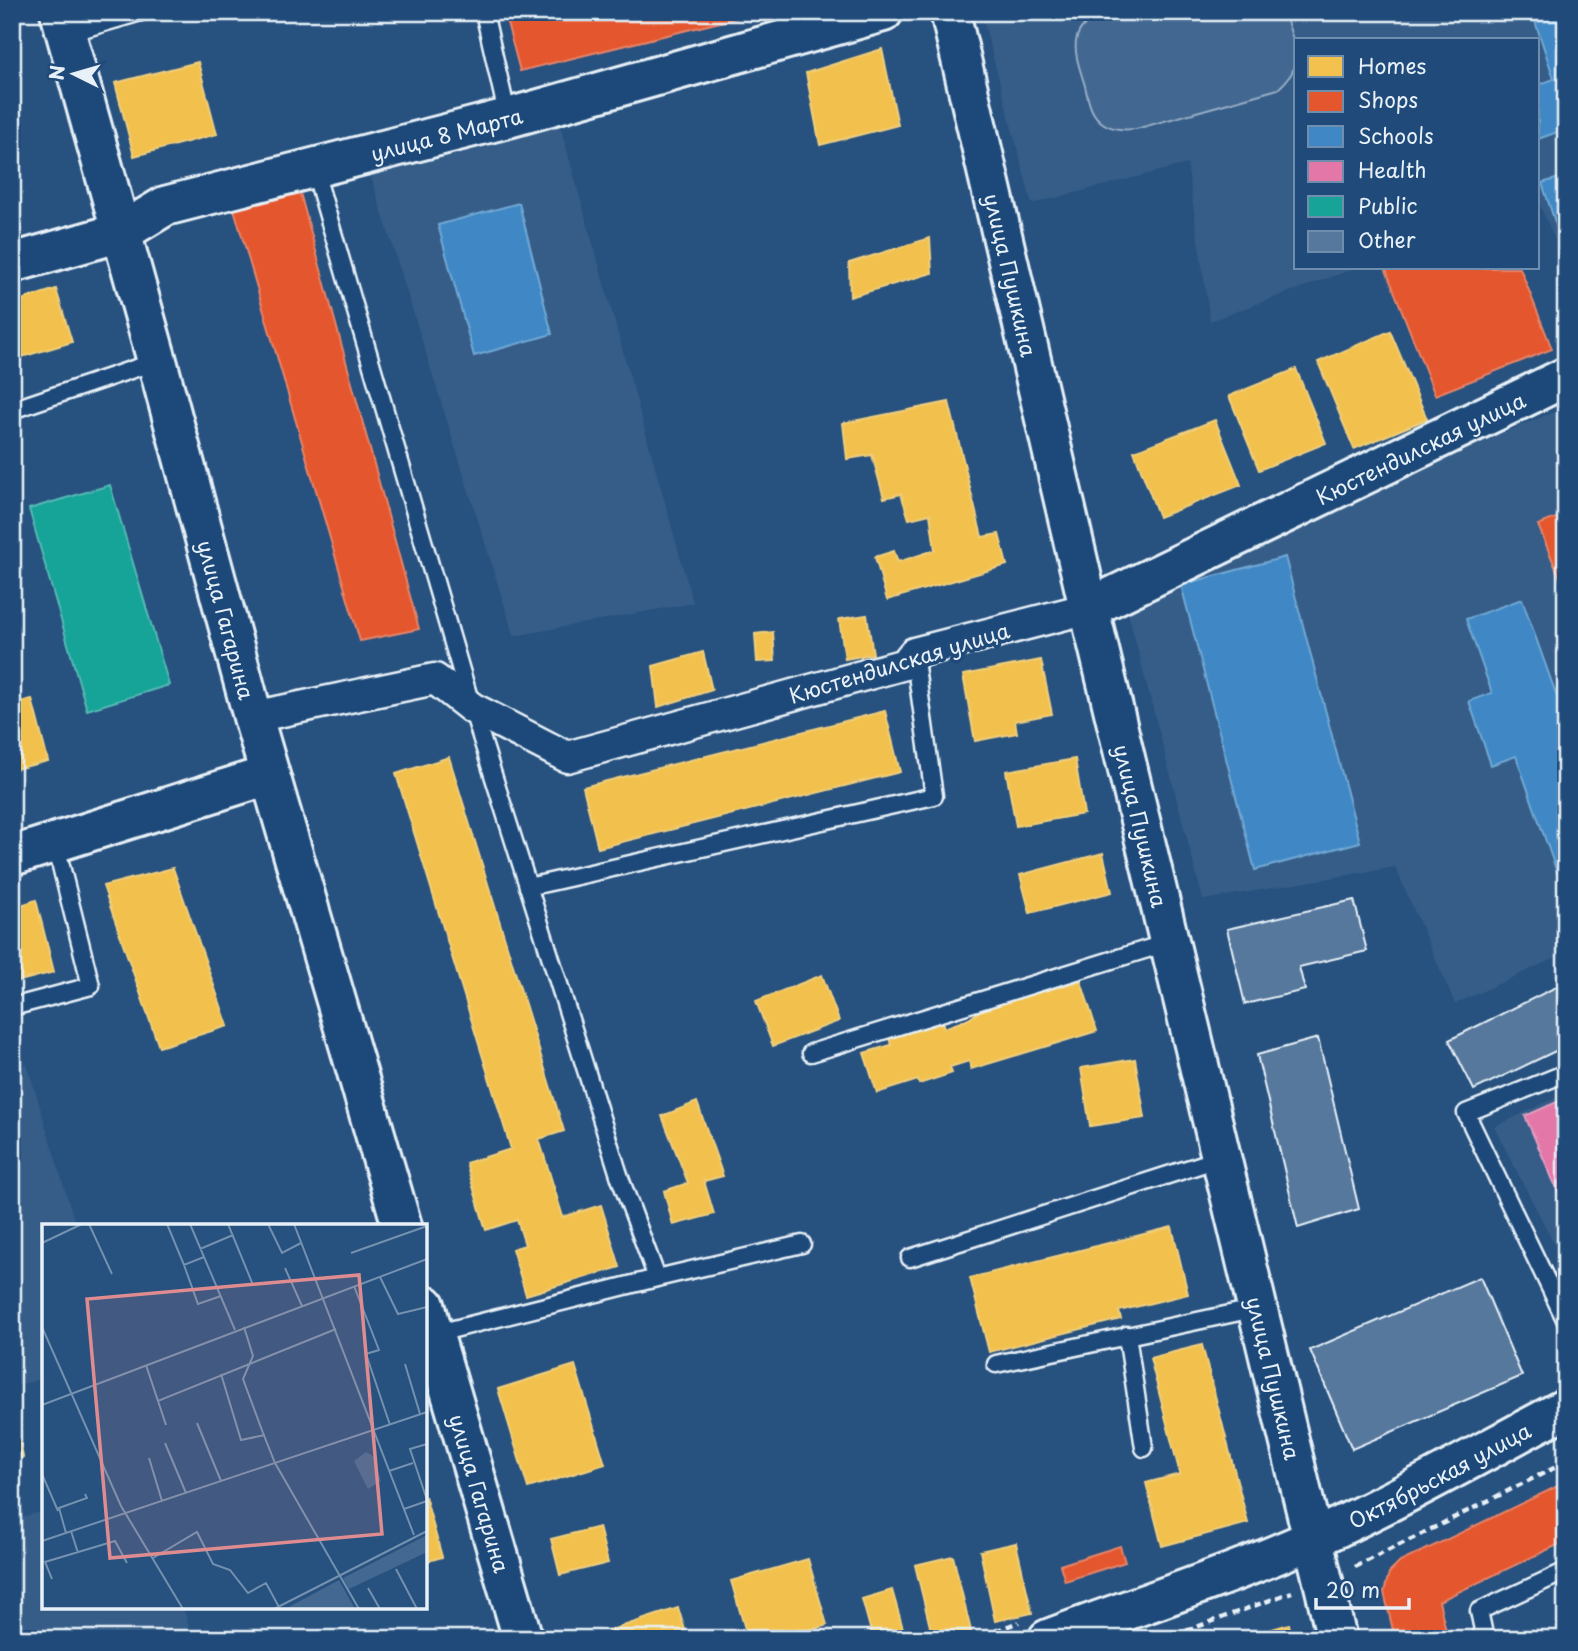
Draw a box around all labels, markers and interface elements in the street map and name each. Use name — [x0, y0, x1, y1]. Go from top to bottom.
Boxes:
north arrow — [38, 38, 108, 108]
legend — [1294, 38, 1540, 270]
text: Homes — [1358, 49, 1426, 81]
text: N — [41, 64, 71, 81]
text: Shops — [1358, 83, 1418, 115]
street label: улица 8 Марта — [367, 99, 526, 169]
text: Schools — [1358, 119, 1434, 151]
text: Health — [1358, 153, 1426, 185]
text: Public — [1358, 189, 1418, 221]
street label: улица Пушкина — [977, 190, 1046, 361]
text: Other — [1358, 223, 1416, 255]
street label: Кюстендилская улица — [1310, 383, 1531, 512]
street label: улица Гагарина — [190, 536, 264, 704]
street label: Кюстендилская улица — [785, 613, 1014, 711]
street label: улица Пушкина — [1106, 741, 1177, 911]
inset map — [42, 1224, 427, 1609]
street label: улица Пушкина — [1239, 1293, 1309, 1464]
street label: улица Гагарина — [442, 1410, 519, 1577]
street label: Октябрьская улица — [1343, 1413, 1537, 1536]
scale bar — [1316, 1567, 1408, 1611]
text: 20 m — [1326, 1573, 1380, 1605]

